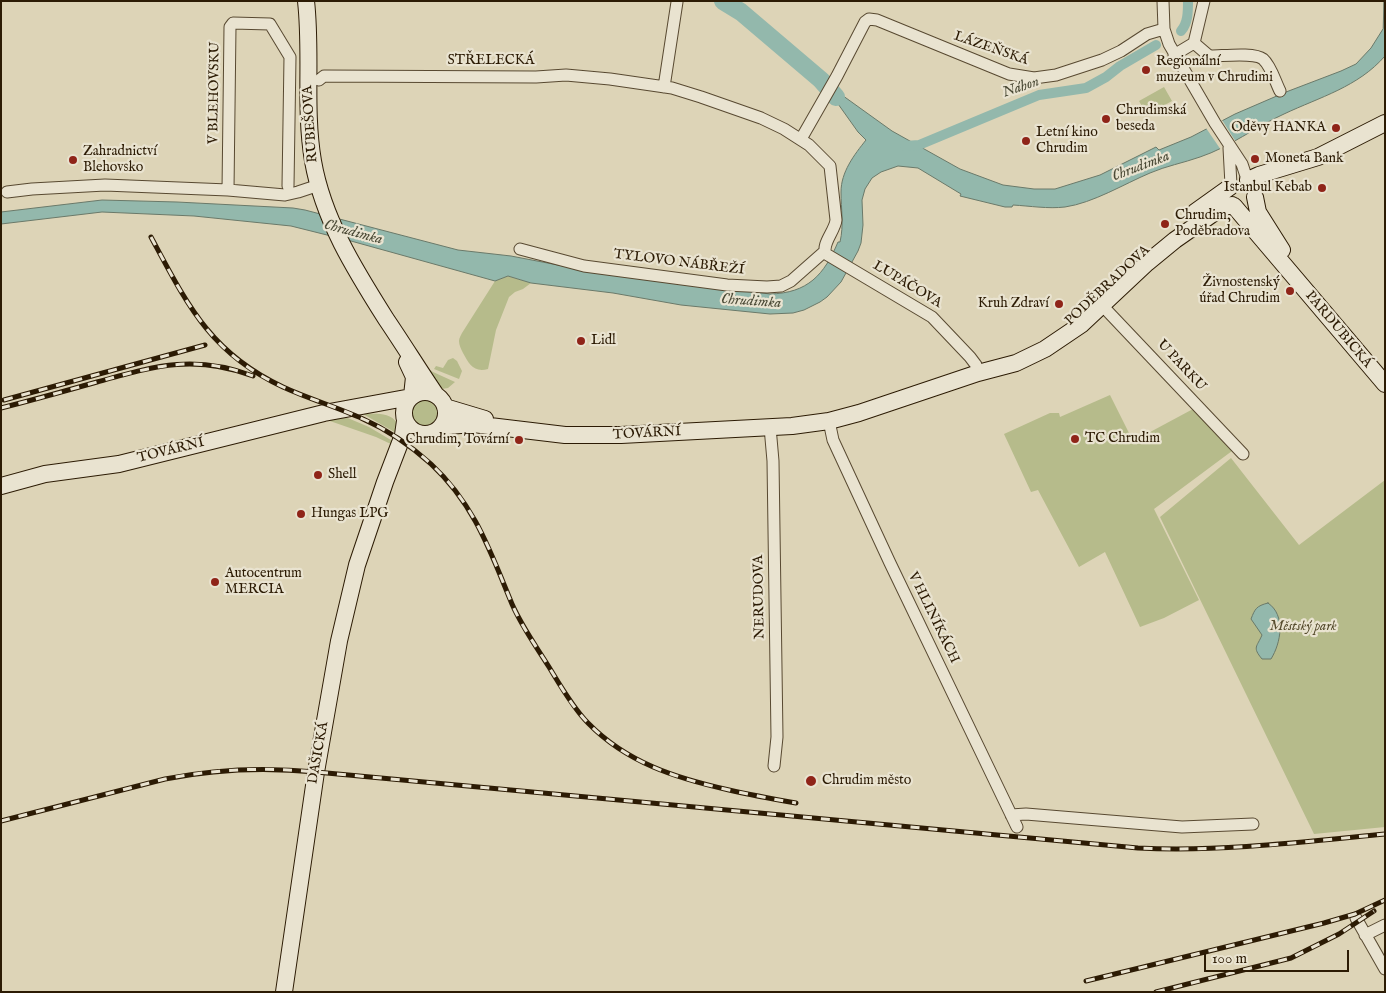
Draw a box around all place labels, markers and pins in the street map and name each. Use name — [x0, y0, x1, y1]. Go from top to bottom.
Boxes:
place label: Regionální muzeum v Chrudimi — [1156, 54, 1273, 86]
marker: Regionální muzeum v Chrudimi — [1140, 64, 1152, 76]
place label: Chrudimská beseda — [1116, 103, 1186, 136]
marker: Chrudimská beseda — [1100, 113, 1112, 125]
place label: Oděvy HANKA — [1231, 120, 1326, 136]
marker: Oděvy HANKA — [1330, 122, 1342, 134]
place label: Letní kino Chrudim — [1036, 125, 1098, 158]
marker: Letní kino Chrudim — [1020, 135, 1032, 147]
place label: Zahradnictví Blehovsko — [83, 144, 157, 176]
place label: Moneta Bank — [1265, 151, 1344, 167]
marker: Moneta Bank — [1249, 153, 1261, 165]
marker: Zahradnictví Blehovsko — [67, 154, 79, 166]
place label: Istanbul Kebab — [1224, 180, 1312, 196]
marker: Istanbul Kebab — [1316, 182, 1328, 194]
place label: Chrudim, Poděbradova — [1175, 208, 1250, 240]
marker: Chrudim, Poděbradova — [1159, 218, 1171, 230]
place label: Živnostenský úřad Chrudim — [1199, 275, 1280, 308]
marker: Živnostenský úřad Chrudim — [1284, 285, 1296, 297]
place label: Kruh Zdraví — [978, 296, 1049, 312]
marker: Kruh Zdraví — [1053, 298, 1065, 310]
place label: Lidl — [591, 333, 616, 349]
marker: Lidl — [575, 335, 587, 347]
place label: TC Chrudim — [1085, 431, 1160, 447]
place label: Chrudim, Tovární — [405, 432, 509, 448]
marker: TC Chrudim — [1069, 433, 1081, 445]
marker: Chrudim, Tovární — [513, 434, 525, 446]
place label: Shell — [328, 467, 357, 483]
marker: Shell — [312, 469, 324, 481]
place label: Hungas LPG — [311, 506, 388, 522]
marker: Hungas LPG — [295, 508, 307, 520]
place label: Autocentrum MERCIA — [225, 566, 302, 598]
marker: Autocentrum MERCIA — [209, 576, 221, 588]
place label: Chrudim město — [822, 773, 911, 789]
marker: Chrudim město — [804, 774, 818, 788]

